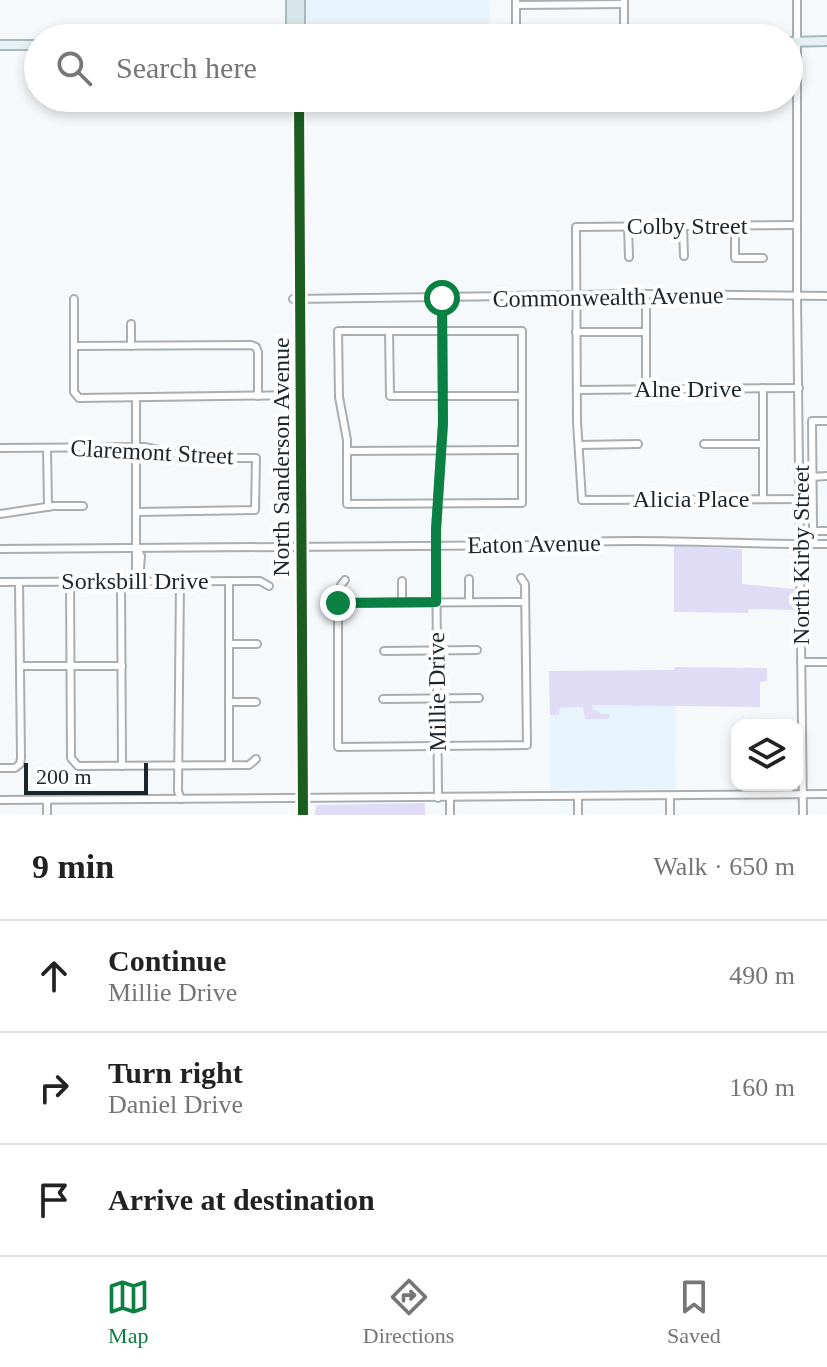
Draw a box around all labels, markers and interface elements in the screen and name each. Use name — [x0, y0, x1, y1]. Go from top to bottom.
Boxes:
search box — [24, 24, 803, 112]
icon: search — [52, 46, 96, 90]
text: Search here — [116, 51, 257, 84]
street label: Colby Street — [627, 213, 748, 239]
route start — [424, 280, 460, 316]
street label: Commonwealth Avenue — [492, 282, 724, 312]
street label: North Sanderson Avenue — [268, 337, 294, 577]
street label: Alne Drive — [634, 376, 742, 402]
street label: Claremont Street — [70, 435, 235, 469]
street label: North Kirby Street — [788, 465, 814, 645]
street label: Alicia Place — [633, 486, 749, 512]
street label: Eaton Avenue — [467, 530, 601, 558]
street label: Sorksbill Drive — [61, 568, 209, 594]
route end — [320, 585, 356, 621]
street label: Millie Drive — [423, 632, 451, 752]
map controls — [731, 719, 803, 791]
button: layers — [731, 719, 803, 791]
scale bar — [24, 759, 148, 795]
text: 200 m — [36, 764, 92, 789]
text: 9 min — [32, 848, 114, 885]
text: Walk · 650 m — [653, 852, 795, 881]
text: Continue — [108, 944, 226, 977]
icon: ahead — [32, 954, 76, 998]
text: 490 m — [729, 961, 795, 990]
text: Millie Drive — [108, 978, 237, 1007]
text: Turn right — [108, 1056, 243, 1089]
icon: right — [32, 1066, 76, 1110]
text: 160 m — [729, 1073, 795, 1102]
text: Daniel Drive — [108, 1090, 243, 1119]
icon: arrive — [32, 1178, 76, 1222]
text: Arrive at destination — [108, 1183, 375, 1216]
tab: Map — [106, 1275, 150, 1349]
tab: Directions — [363, 1275, 454, 1349]
tab: Saved — [667, 1275, 721, 1349]

